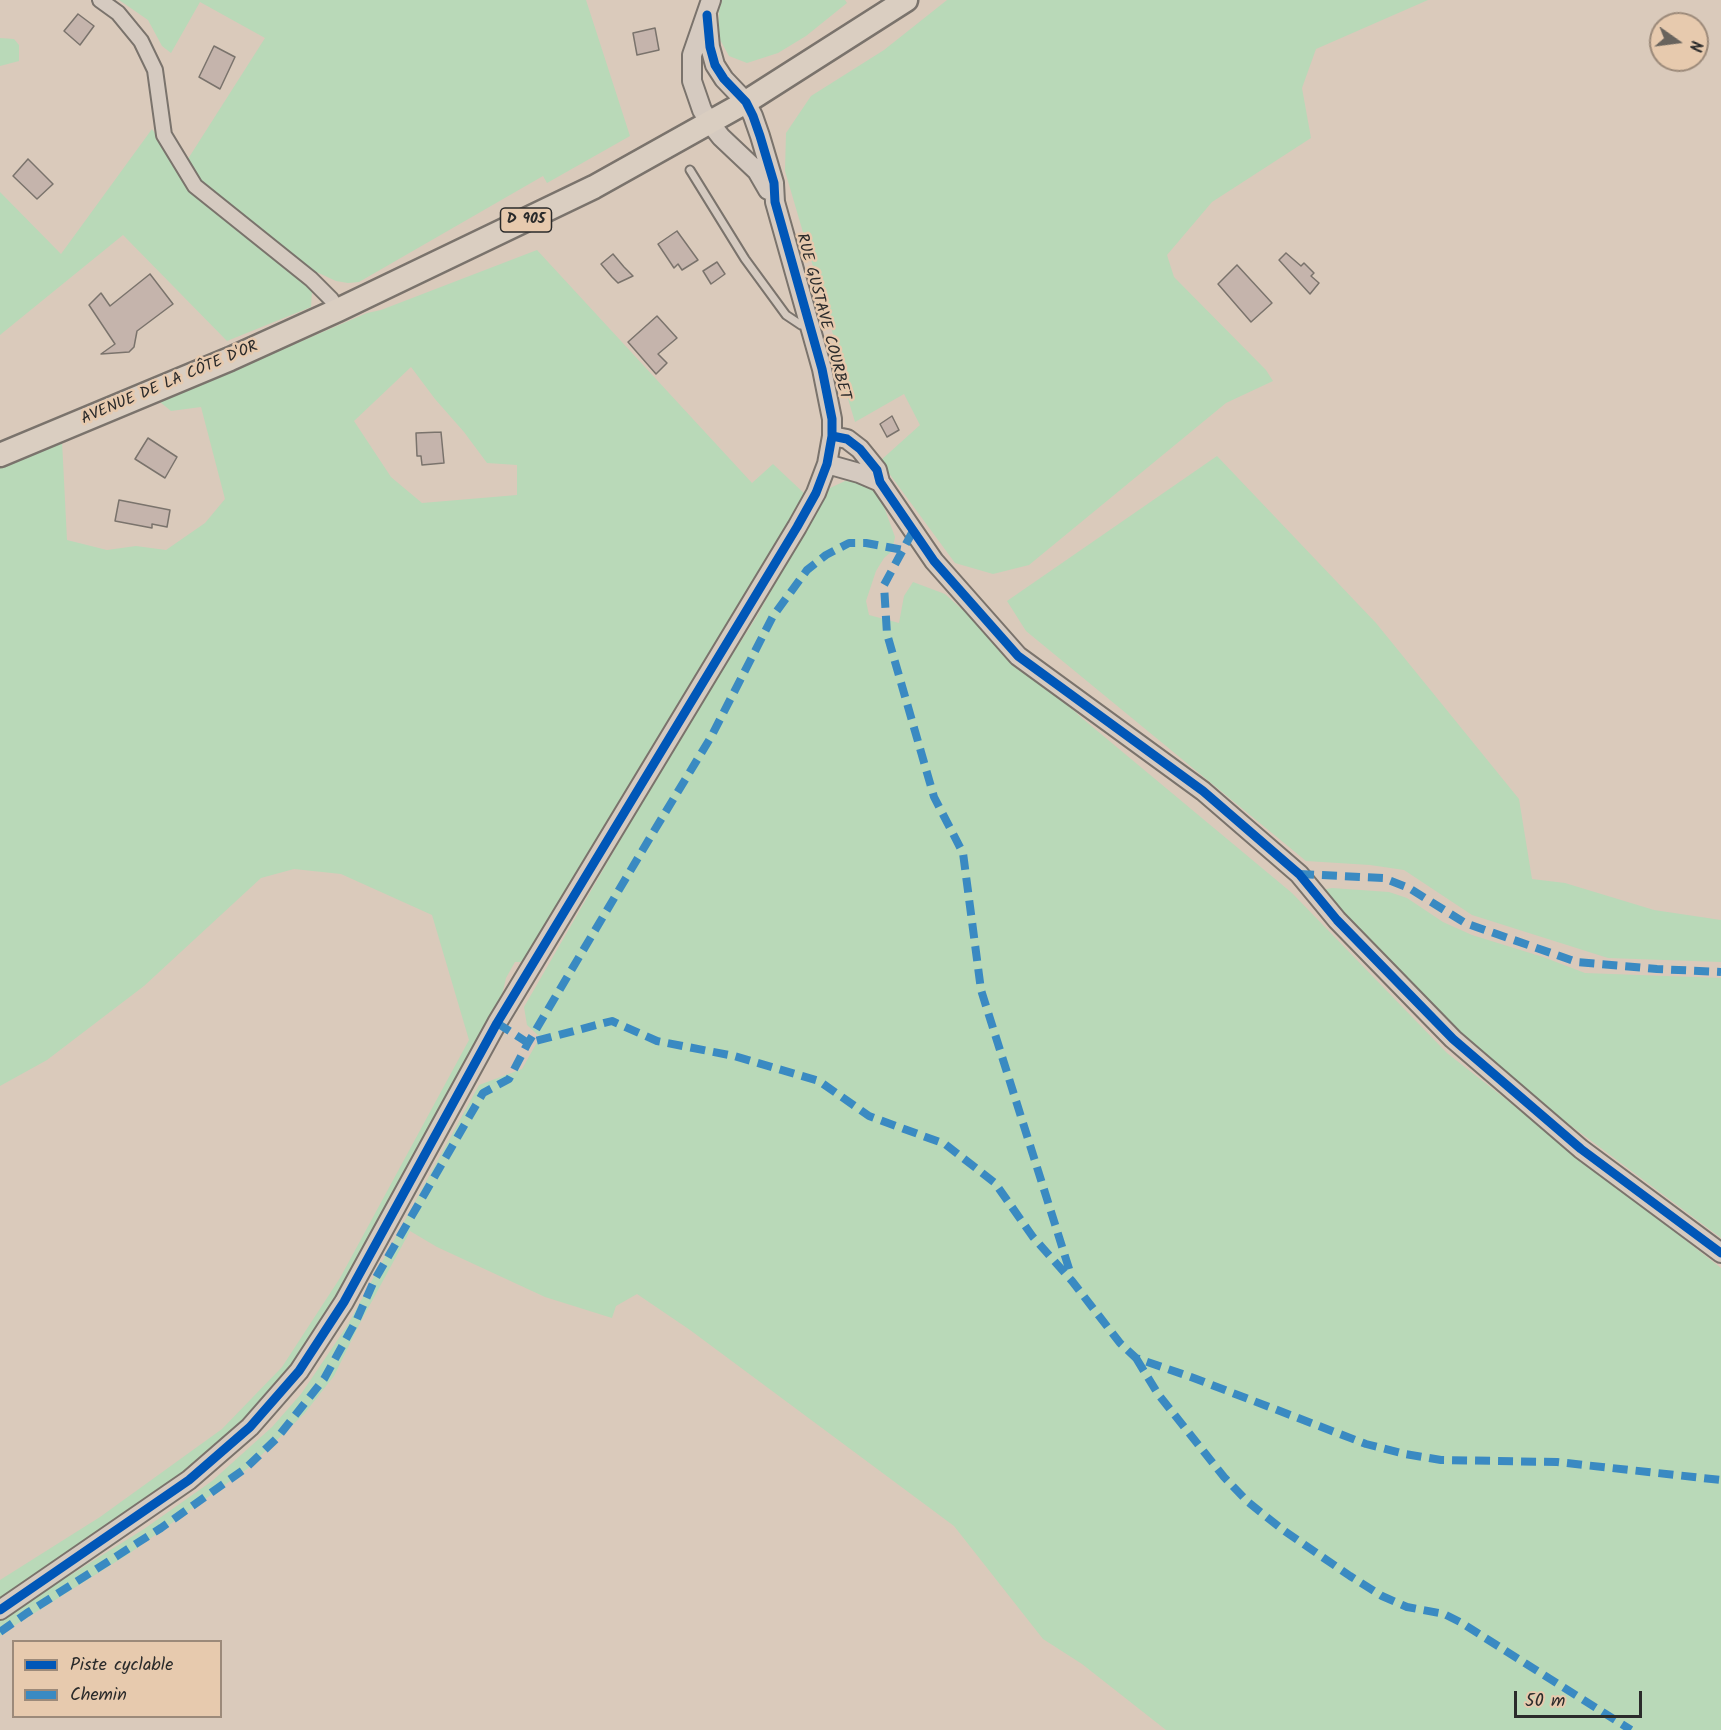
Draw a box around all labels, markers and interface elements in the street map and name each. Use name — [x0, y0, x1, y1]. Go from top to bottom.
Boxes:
north arrow — [1649, 12, 1709, 72]
text: N — [1682, 38, 1708, 54]
road number: D 905 — [500, 208, 552, 232]
street label: RUE GUSTAVE COURBET — [791, 232, 853, 402]
street label: AVENUE DE LA CÔTE D'OR — [79, 338, 261, 430]
legend — [12, 1640, 222, 1718]
text: Piste cyclable — [70, 1651, 173, 1680]
scale bar — [1517, 1679, 1644, 1717]
text: Chemin — [70, 1681, 127, 1710]
text: 50 m — [1525, 1687, 1565, 1716]

